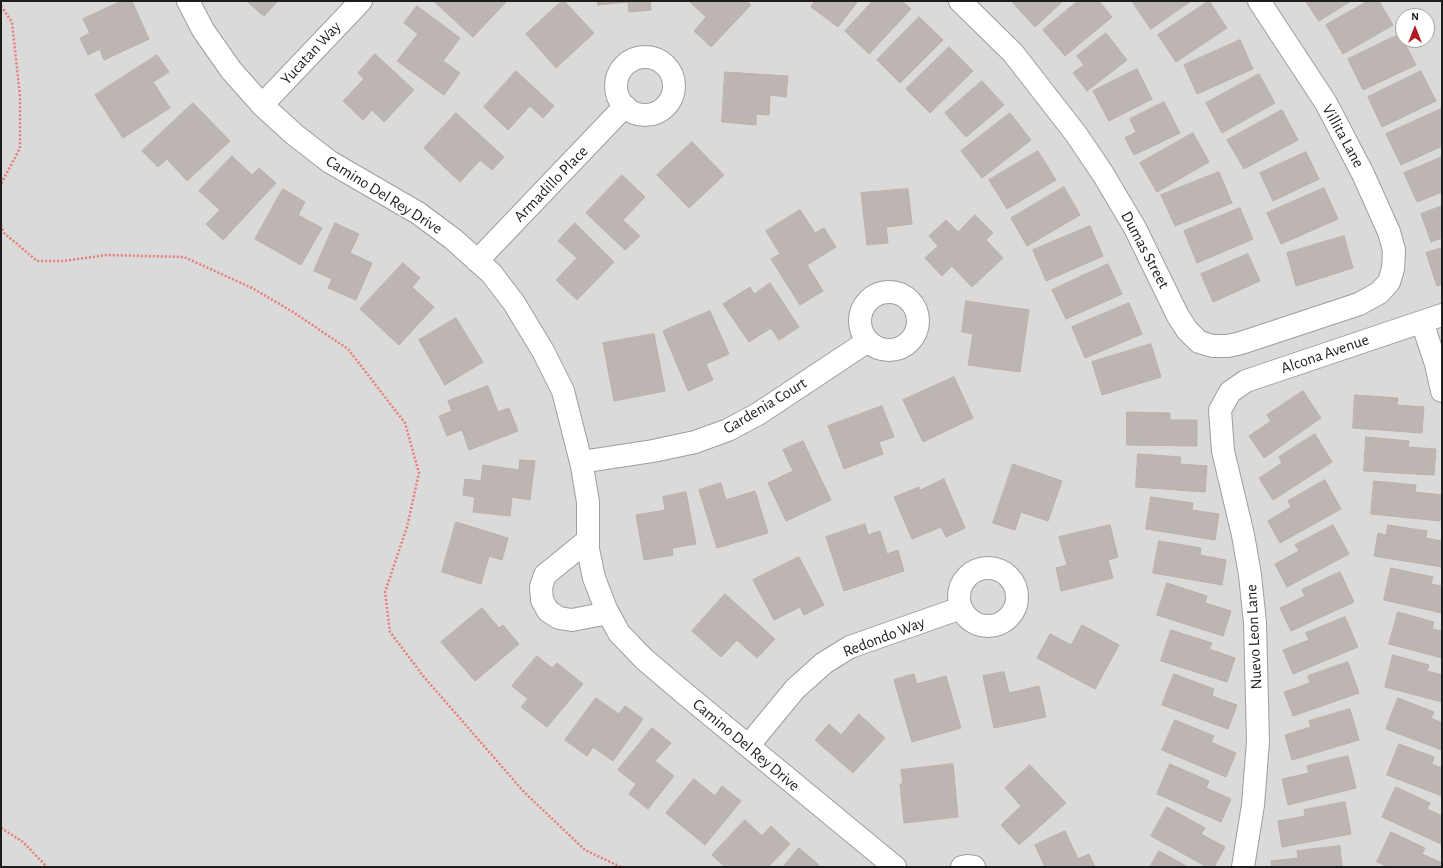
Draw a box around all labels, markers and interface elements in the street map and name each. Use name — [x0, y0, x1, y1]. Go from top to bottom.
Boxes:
north arrow — [1395, 8, 1435, 48]
text: N — [1411, 11, 1419, 22]
street label: Yucatan Way — [277, 17, 345, 89]
street label: Villita Lane — [1318, 101, 1368, 171]
street label: Armadillo Place — [510, 142, 592, 226]
street label: Camino Del Rey Drive — [322, 151, 446, 239]
street label: Dumas Street — [1117, 208, 1173, 292]
street label: Alcona Avenue — [1278, 330, 1372, 378]
street label: Gardenia Court — [720, 374, 810, 438]
street label: Nuevo Leon Lane — [1242, 584, 1266, 690]
street label: Redondo Way — [840, 613, 928, 661]
street label: Camino Del Rey Drive — [689, 695, 803, 795]

